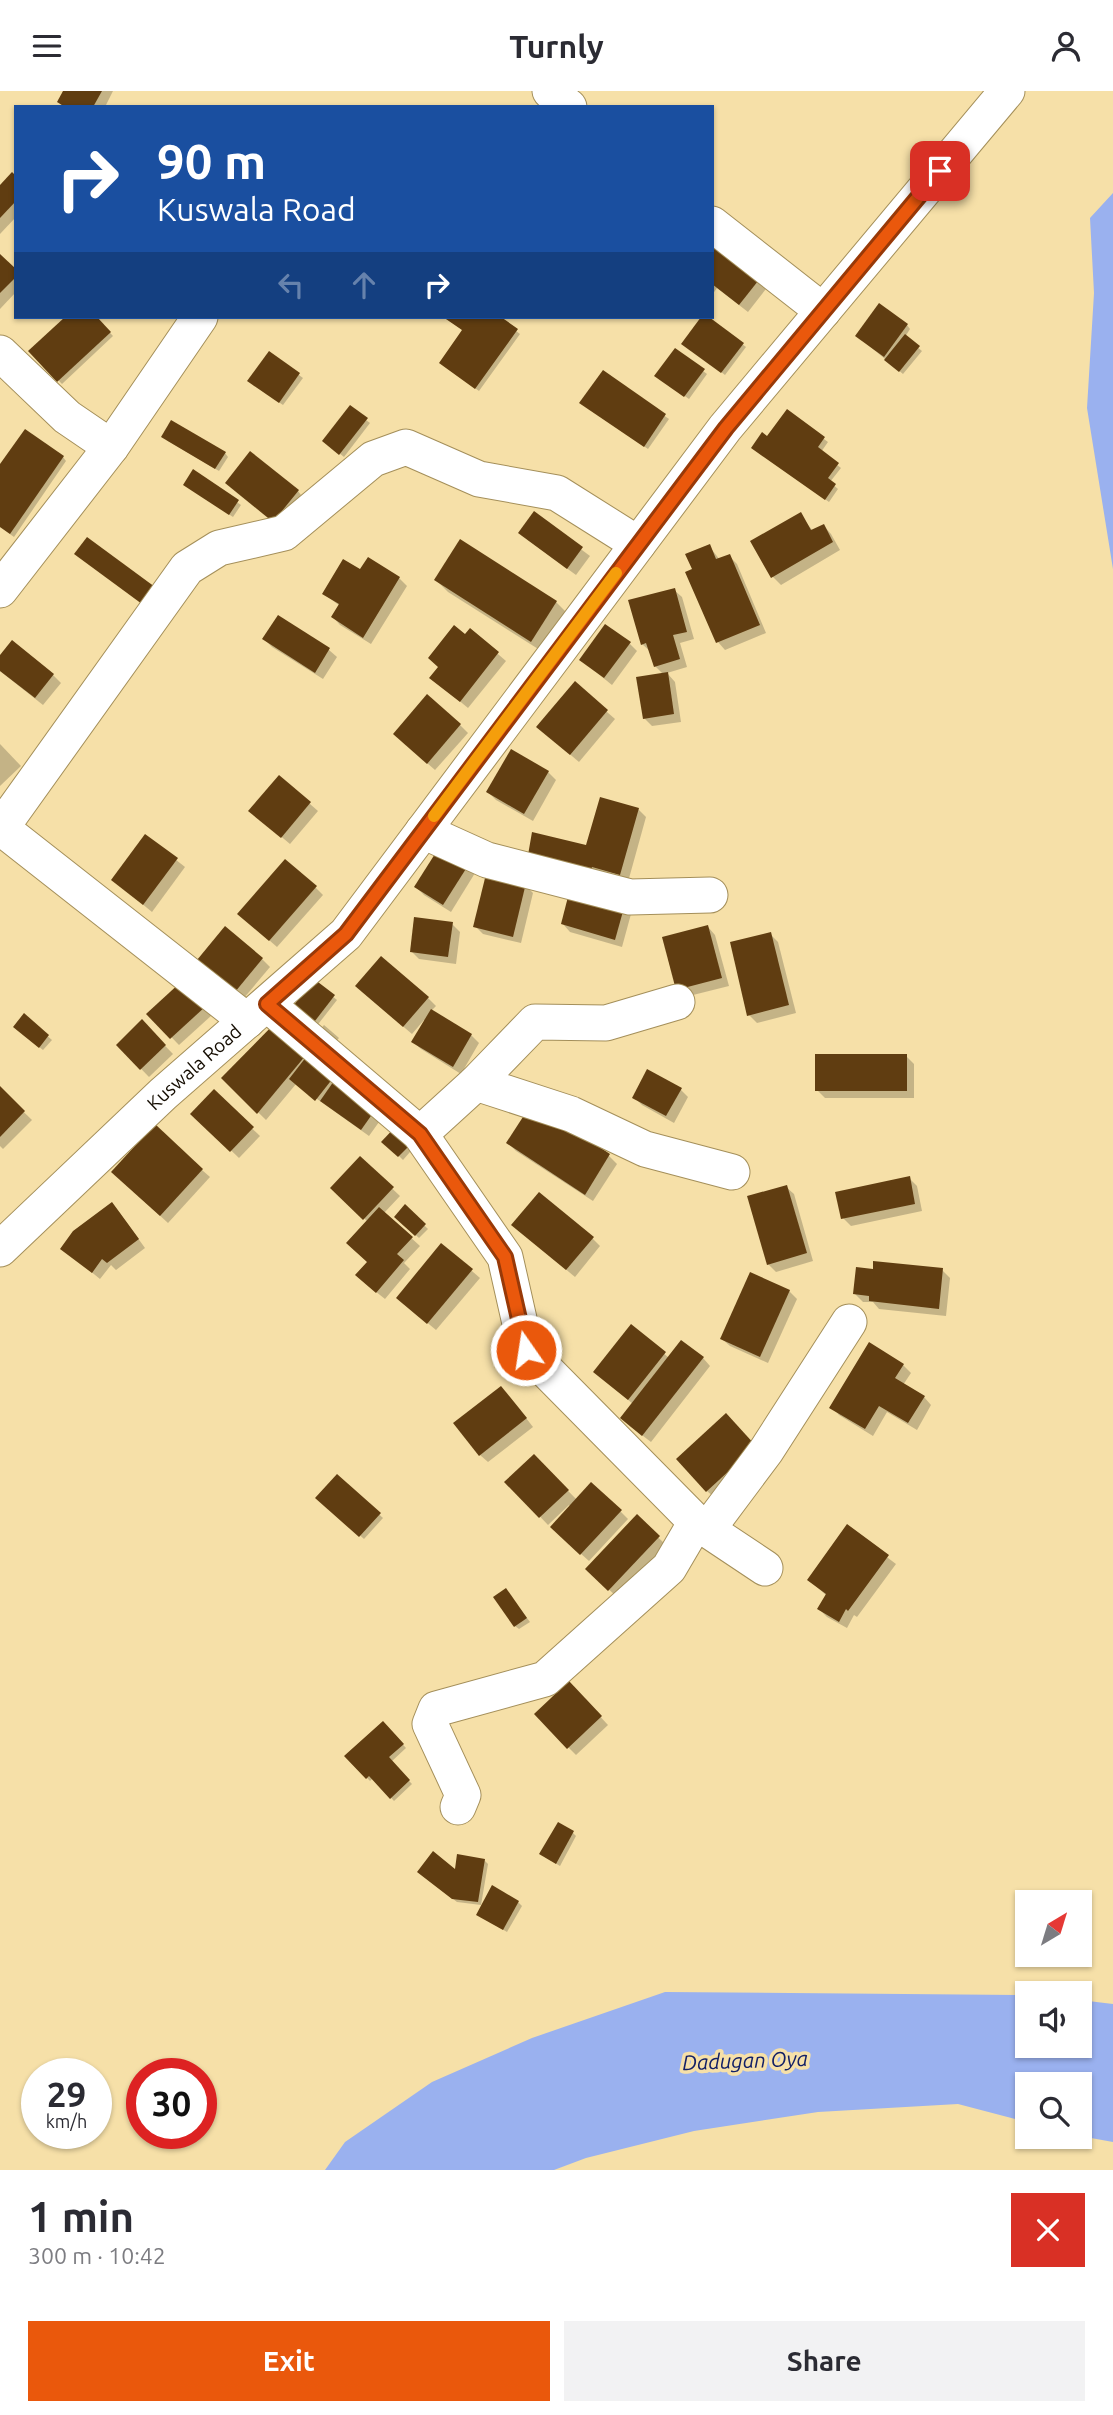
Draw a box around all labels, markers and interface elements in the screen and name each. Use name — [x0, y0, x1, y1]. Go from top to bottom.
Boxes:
icon: menu — [28, 27, 66, 65]
icon: person — [1047, 27, 1085, 65]
text: Turnly — [509, 28, 604, 64]
icon: right — [42, 133, 133, 224]
text: 90 m — [157, 133, 266, 188]
pin — [910, 141, 970, 201]
icon: arrive — [921, 152, 959, 190]
text: Kuswala Road — [157, 191, 356, 227]
icon: left — [272, 266, 310, 304]
icon: ahead — [345, 266, 383, 304]
icon: right — [418, 266, 456, 304]
street label: Kuswala Road — [142, 1020, 246, 1114]
position arrow — [489, 1313, 563, 1387]
north arrow — [1015, 1890, 1092, 1967]
map controls — [1015, 1890, 1092, 2149]
button: sound — [1015, 1981, 1092, 2058]
water label: Dadugan Oya — [682, 2046, 808, 2074]
speed limit sign: 30 — [126, 2058, 217, 2149]
button: search — [1015, 2072, 1092, 2149]
text: 29 — [47, 2074, 86, 2114]
text: km/h — [46, 2111, 87, 2131]
text: 1 min — [28, 2193, 134, 2240]
button: close — [1011, 2193, 1085, 2267]
text: 300 m · 10:42 — [28, 2243, 166, 2268]
button: Exit — [28, 2321, 550, 2401]
button: Share — [564, 2321, 1085, 2401]

